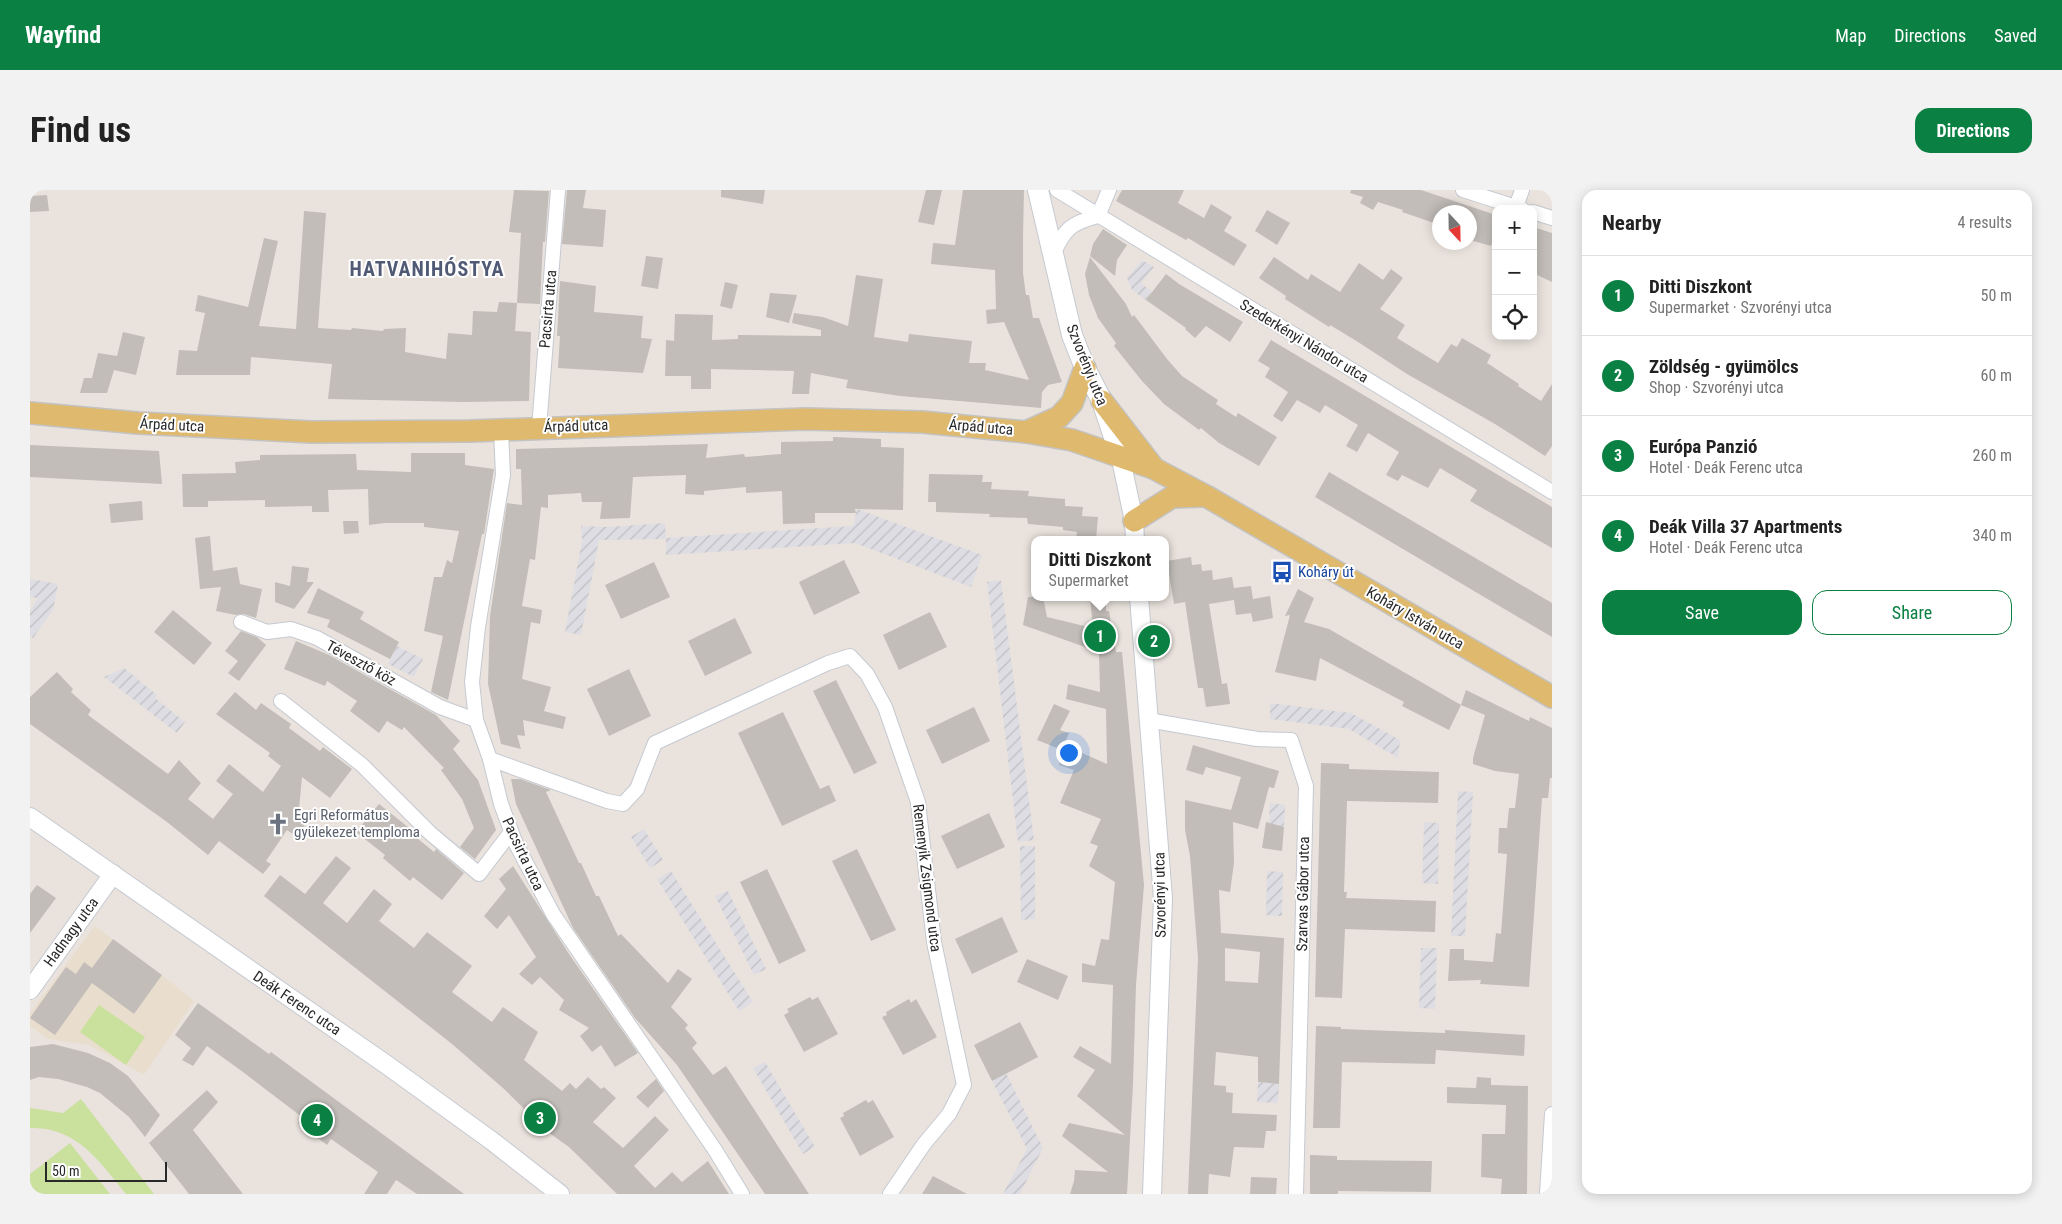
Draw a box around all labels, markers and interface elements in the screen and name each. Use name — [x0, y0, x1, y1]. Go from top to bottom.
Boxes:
text: Wayfind — [25, 21, 101, 49]
text: Map — [1835, 25, 1866, 46]
text: Directions — [1894, 25, 1966, 46]
text: Saved — [1994, 25, 2037, 46]
button: Directions — [1915, 108, 2032, 153]
text: Find us — [30, 110, 131, 151]
north arrow — [1432, 205, 1477, 250]
map controls — [1492, 205, 1537, 340]
button: + — [1492, 205, 1537, 250]
text: Nearby — [1602, 211, 1661, 235]
text: 4 results — [1957, 213, 2012, 232]
button: − — [1492, 250, 1537, 295]
district label: HATVANIHÓSTYA — [349, 257, 505, 281]
street label: Pacsirta utca — [536, 269, 560, 349]
text: Ditti Diszkont — [1649, 275, 1752, 298]
text: 1 — [1614, 286, 1622, 305]
text: 50 m — [1980, 286, 2012, 305]
street label: Szederkényi Nándor utca — [1236, 295, 1372, 387]
button: locate — [1492, 295, 1537, 340]
text: Supermarket · Szvorényi utca — [1649, 298, 1832, 317]
street label: Szvorényi utca — [1063, 322, 1111, 408]
text: Zöldség - gyümölcs — [1649, 355, 1799, 378]
text: 2 — [1614, 366, 1622, 385]
text: 60 m — [1980, 366, 2012, 385]
text: Shop · Szvorényi utca — [1649, 378, 1784, 397]
street label: Árpád utca — [139, 414, 205, 436]
street label: Árpád utca — [948, 415, 1014, 439]
street label: Árpád utca — [543, 416, 609, 436]
text: Európa Panzió — [1649, 435, 1758, 458]
text: 3 — [1614, 446, 1622, 465]
text: 260 m — [1973, 446, 2012, 465]
text: Hotel · Deák Ferenc utca — [1649, 458, 1803, 477]
text: Deák Villa 37 Apartments — [1649, 515, 1842, 538]
text: 4 — [1614, 526, 1622, 545]
text: 340 m — [1973, 526, 2012, 545]
popup — [1031, 536, 1169, 601]
text: Hotel · Deák Ferenc utca — [1649, 538, 1803, 557]
text: Ditti Diszkont — [1049, 548, 1151, 571]
bus stop icon: Koháry út — [1269, 559, 1295, 585]
place label: Koháry út — [1298, 563, 1354, 581]
text: Supermarket — [1049, 571, 1129, 590]
street label: Koháry István utca — [1363, 583, 1467, 653]
button: Save — [1602, 590, 1802, 635]
button: Share — [1812, 590, 2012, 635]
pin: 1 — [1084, 617, 1116, 655]
pin: 2 — [1138, 622, 1170, 660]
street label: Tévesztő köz — [323, 637, 399, 689]
your location — [1056, 740, 1082, 766]
street label: Remenyik Zsigmond utca — [909, 803, 945, 953]
place label: Egri Református gyülekezet temploma — [294, 806, 420, 841]
church icon: Egri Református gyülekezet temploma — [265, 811, 291, 837]
street label: Pacsirta utca — [498, 815, 548, 893]
street label: Szarvas Gábor utca — [1293, 836, 1313, 952]
street label: Szvorényi utca — [1150, 852, 1170, 938]
street label: Hadnagy utca — [40, 894, 102, 970]
street label: Deák Ferenc utca — [250, 967, 344, 1039]
pin: 3 — [524, 1099, 556, 1137]
pin: 4 — [301, 1101, 333, 1139]
scale bar — [45, 1159, 168, 1182]
text: 50 m — [52, 1163, 80, 1179]

